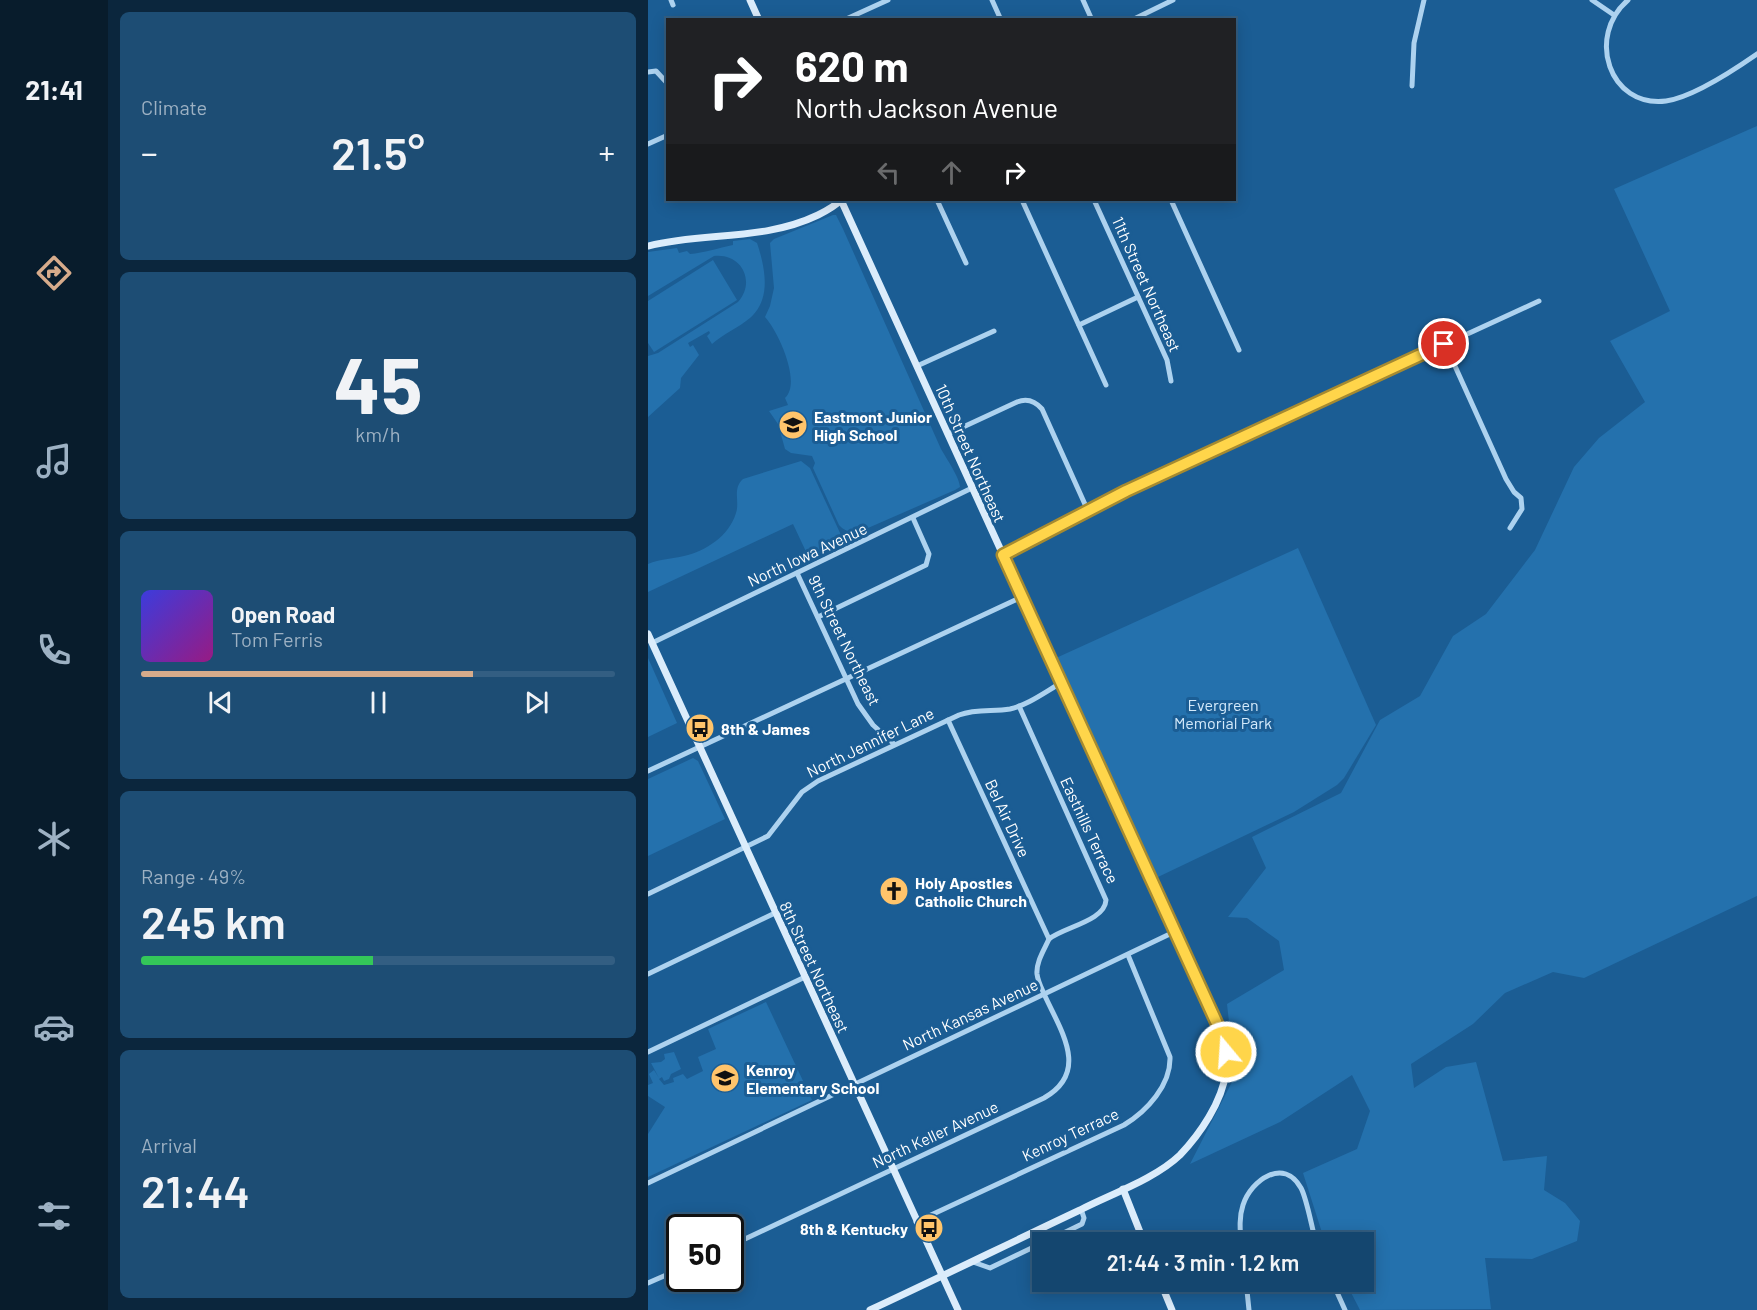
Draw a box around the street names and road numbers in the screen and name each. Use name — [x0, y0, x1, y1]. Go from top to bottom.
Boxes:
street label: 11th Street Northeast — [1109, 214, 1185, 354]
street label: 10th Street Northeast — [932, 381, 1010, 525]
street label: North Iowa Avenue — [744, 518, 870, 590]
street label: 9th Street Northeast — [805, 572, 885, 708]
street label: North Jennifer Lane — [803, 703, 937, 781]
street label: Easthills Terrace — [1057, 774, 1123, 886]
street label: Bel Air Drive — [982, 776, 1034, 860]
street label: 8th Street Northeast — [776, 898, 854, 1036]
street label: North Kansas Avenue — [899, 974, 1041, 1054]
street label: North Keller Avenue — [869, 1096, 1001, 1172]
street label: Kenroy Terrace — [1019, 1103, 1121, 1165]

